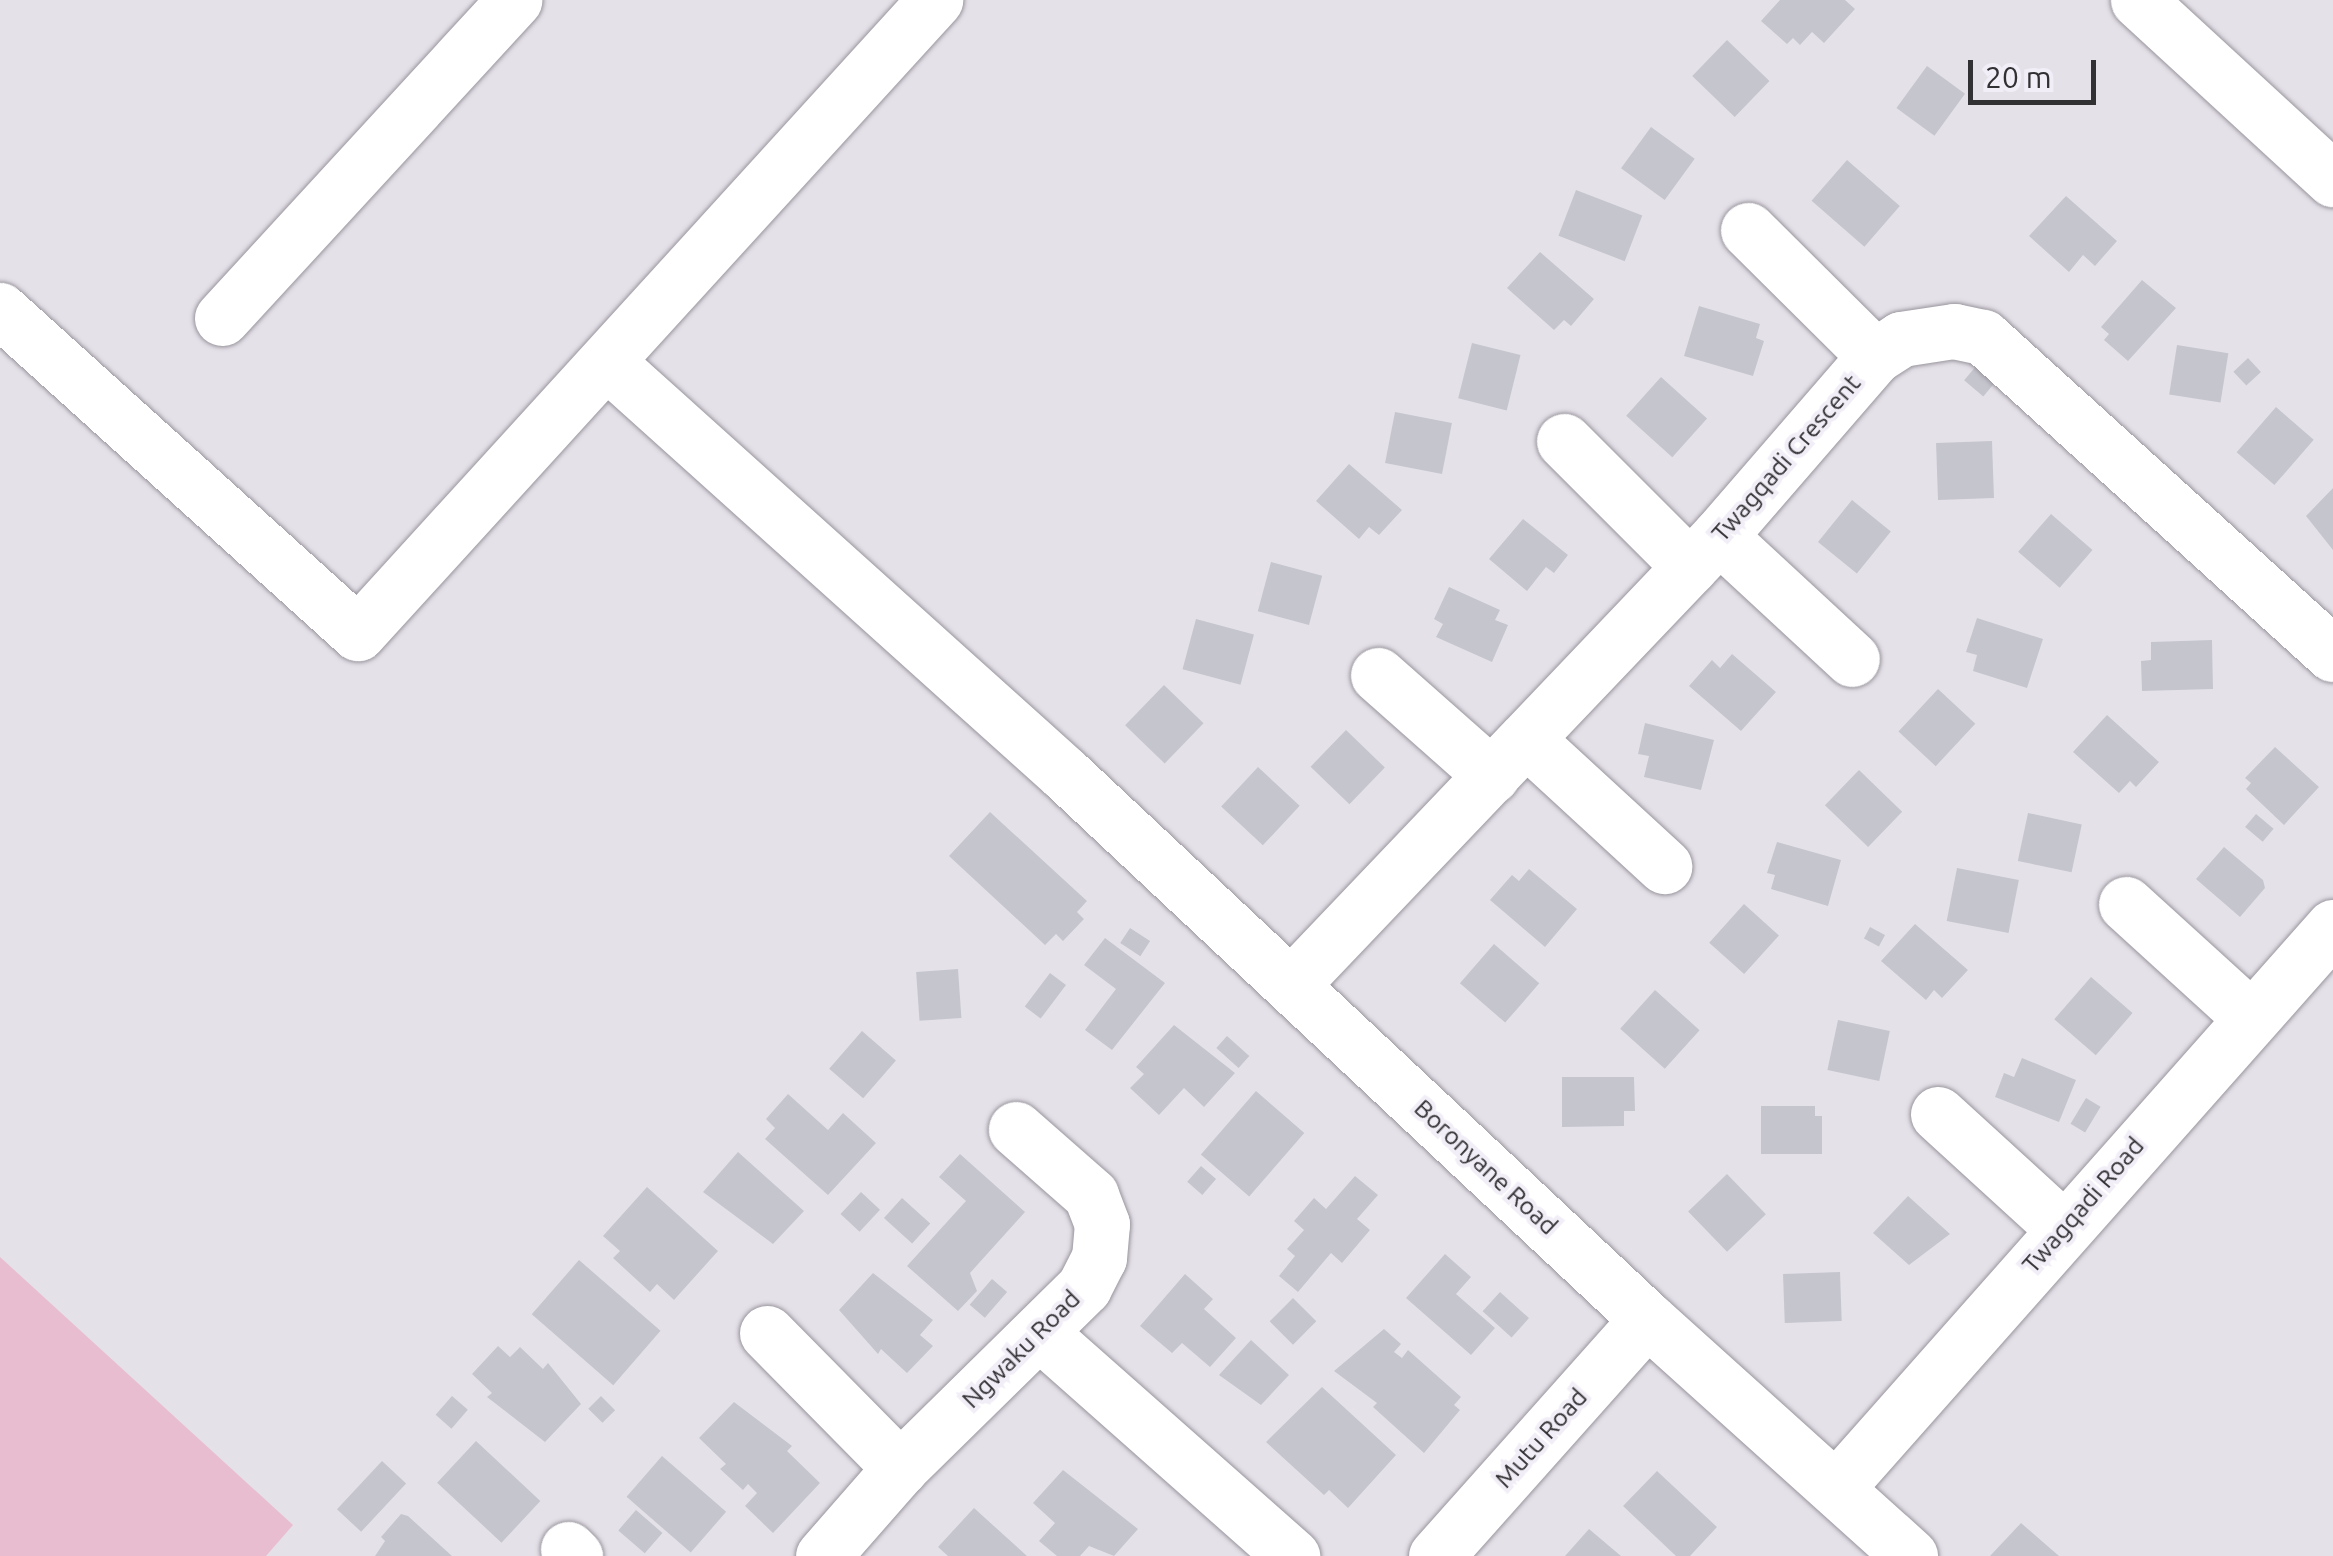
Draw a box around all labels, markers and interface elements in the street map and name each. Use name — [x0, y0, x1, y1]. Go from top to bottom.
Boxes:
scale bar — [1973, 40, 2100, 102]
text: 20 m — [1985, 60, 2052, 94]
street label: Twagqadi Crescent — [1705, 368, 1867, 548]
street label: Boronyane Road — [1408, 1093, 1564, 1241]
street label: Twagqadi Road — [2016, 1131, 2150, 1279]
street label: Ngwaku Road — [956, 1284, 1086, 1414]
street label: Mutu Road — [1489, 1382, 1593, 1494]

